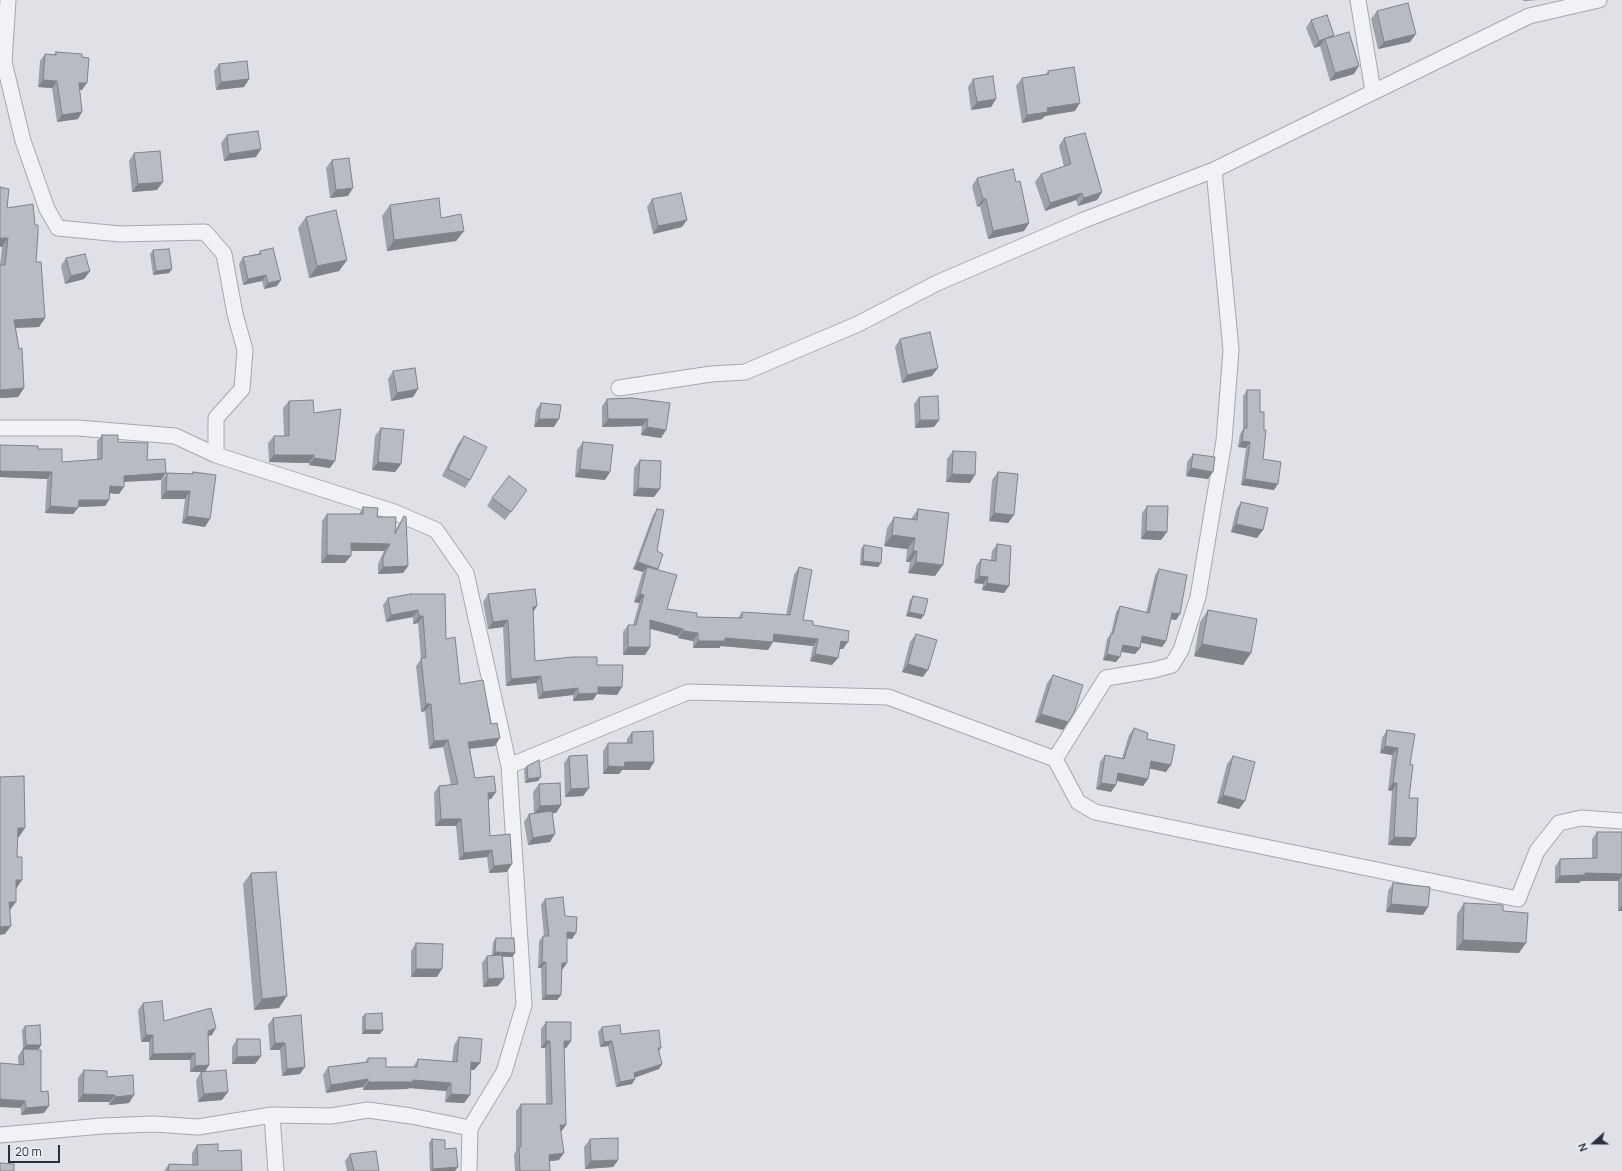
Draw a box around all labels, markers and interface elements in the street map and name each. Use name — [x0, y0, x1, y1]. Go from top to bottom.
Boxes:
north arrow — [1574, 1123, 1614, 1163]
scale bar — [10, 1137, 62, 1163]
text: N — [1574, 1141, 1591, 1154]
text: 20 m — [15, 1143, 42, 1160]

